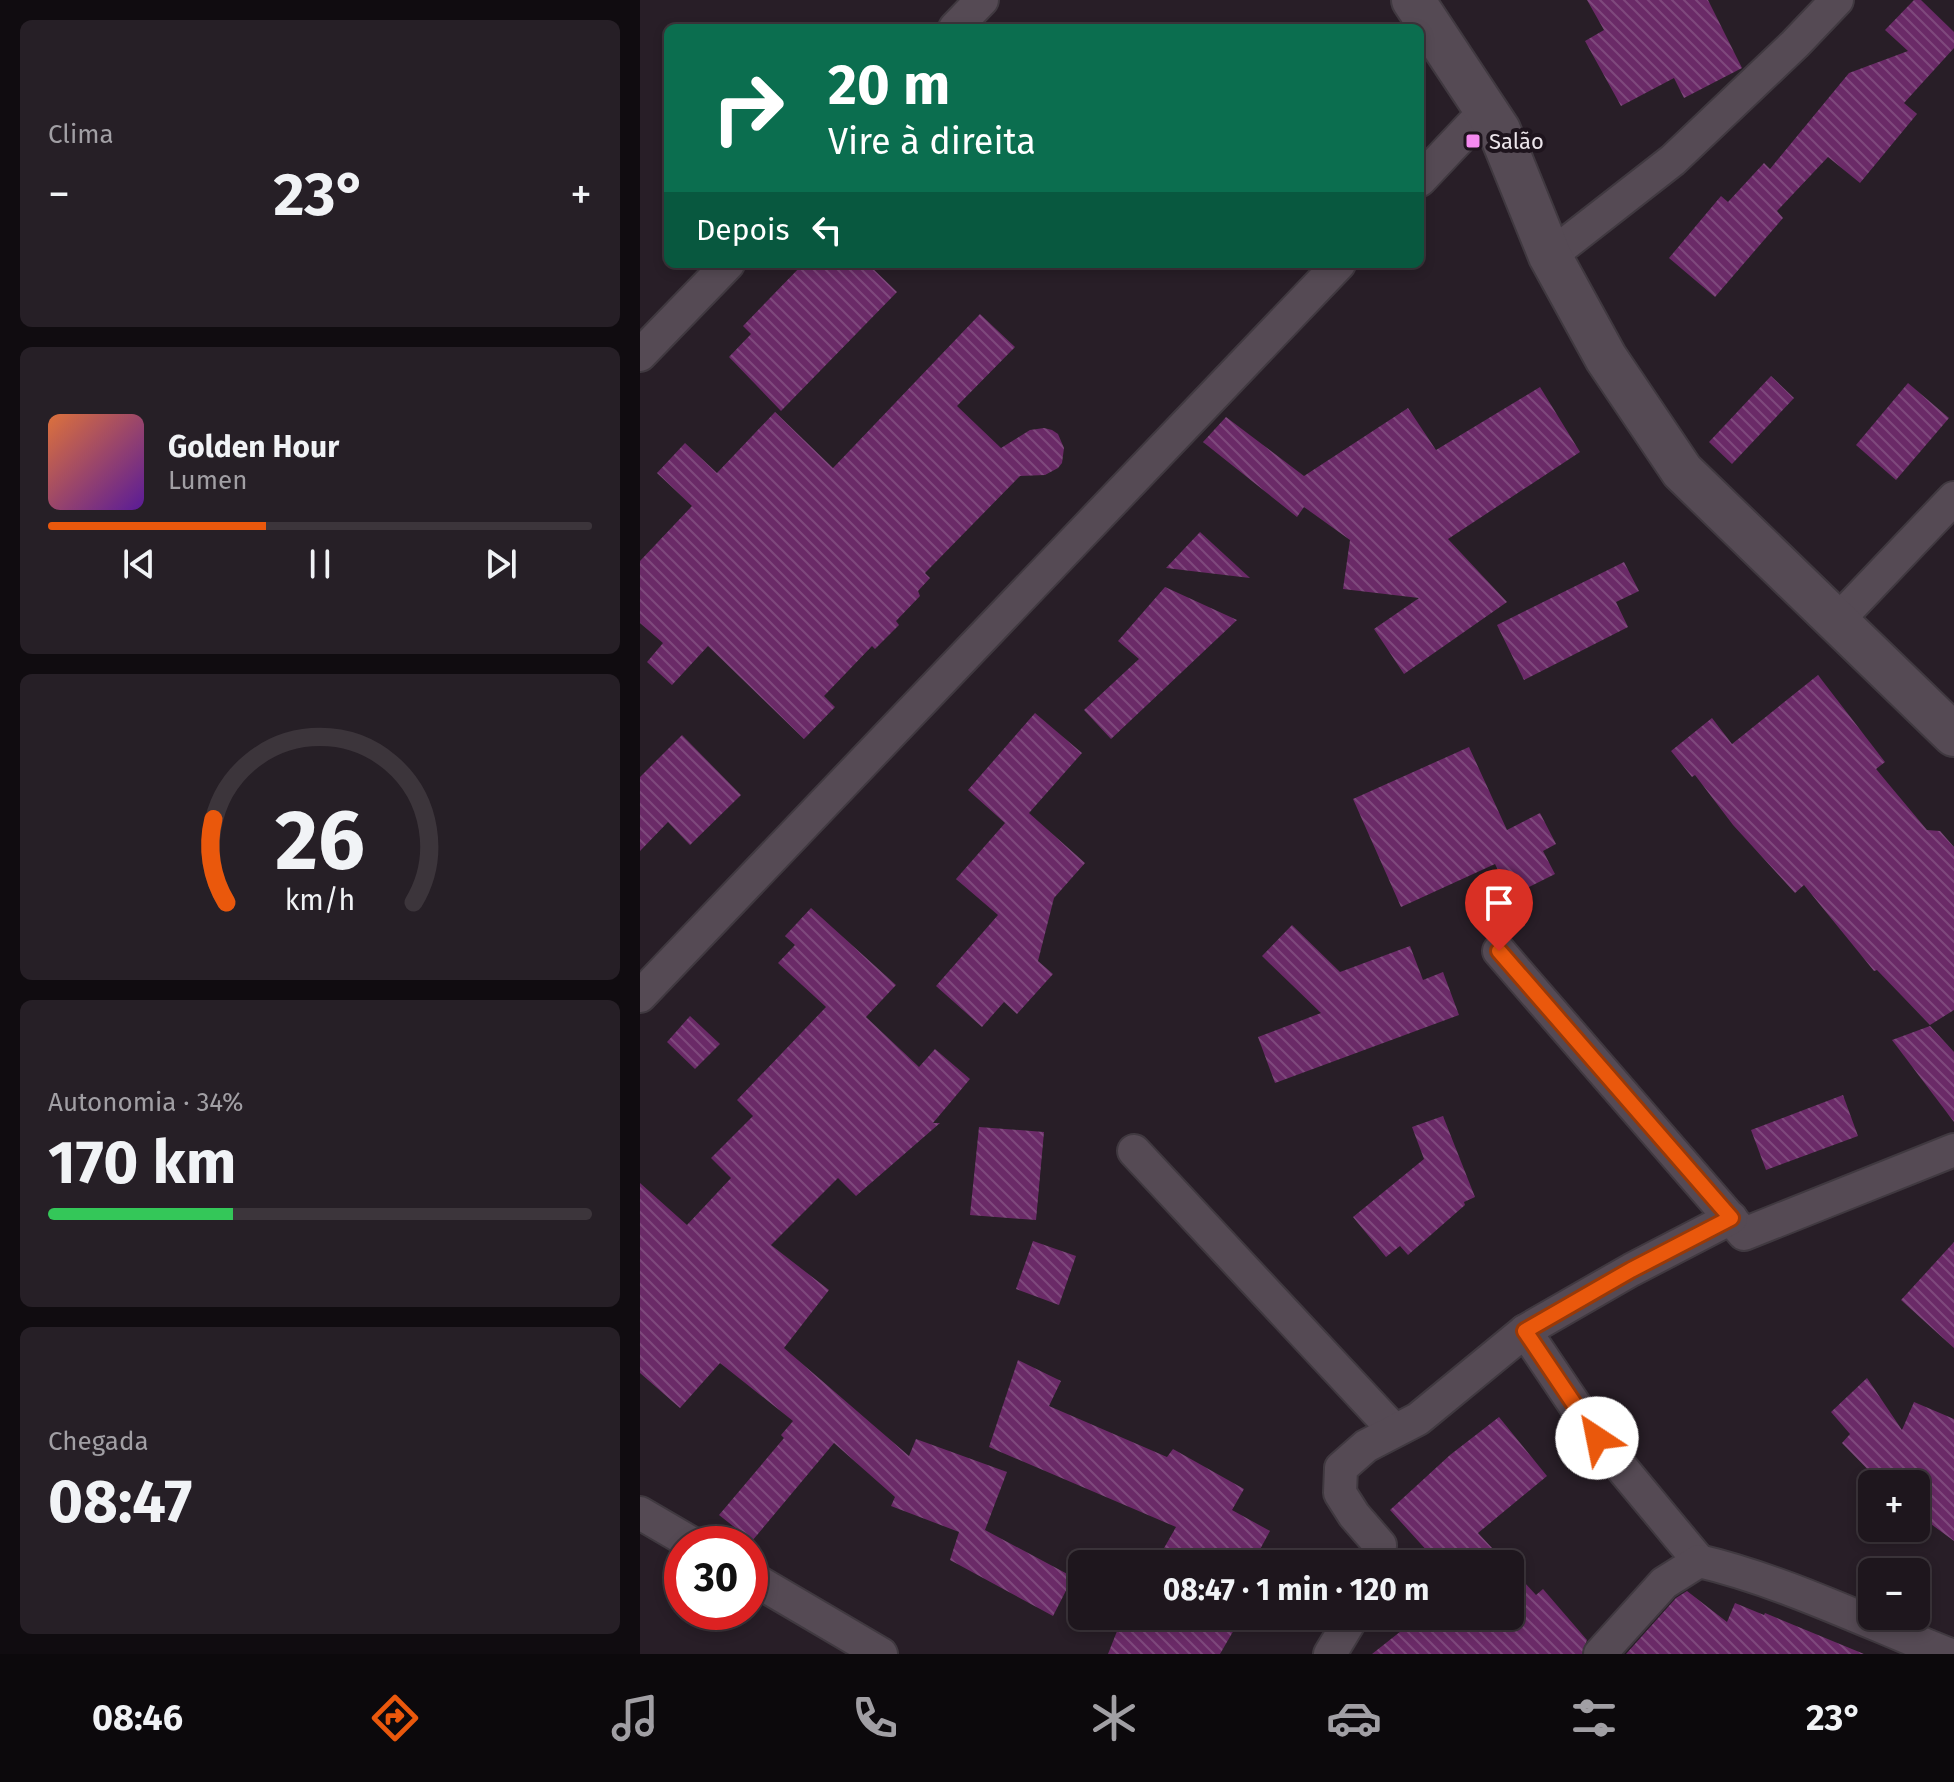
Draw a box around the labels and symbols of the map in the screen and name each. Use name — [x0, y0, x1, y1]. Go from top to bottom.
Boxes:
place label: Salão — [1489, 128, 1544, 155]
marker: Salão — [1464, 132, 1482, 150]
pin — [1465, 869, 1533, 951]
position arrow — [1555, 1396, 1639, 1480]
speed limit sign: 30 — [664, 1526, 768, 1630]

